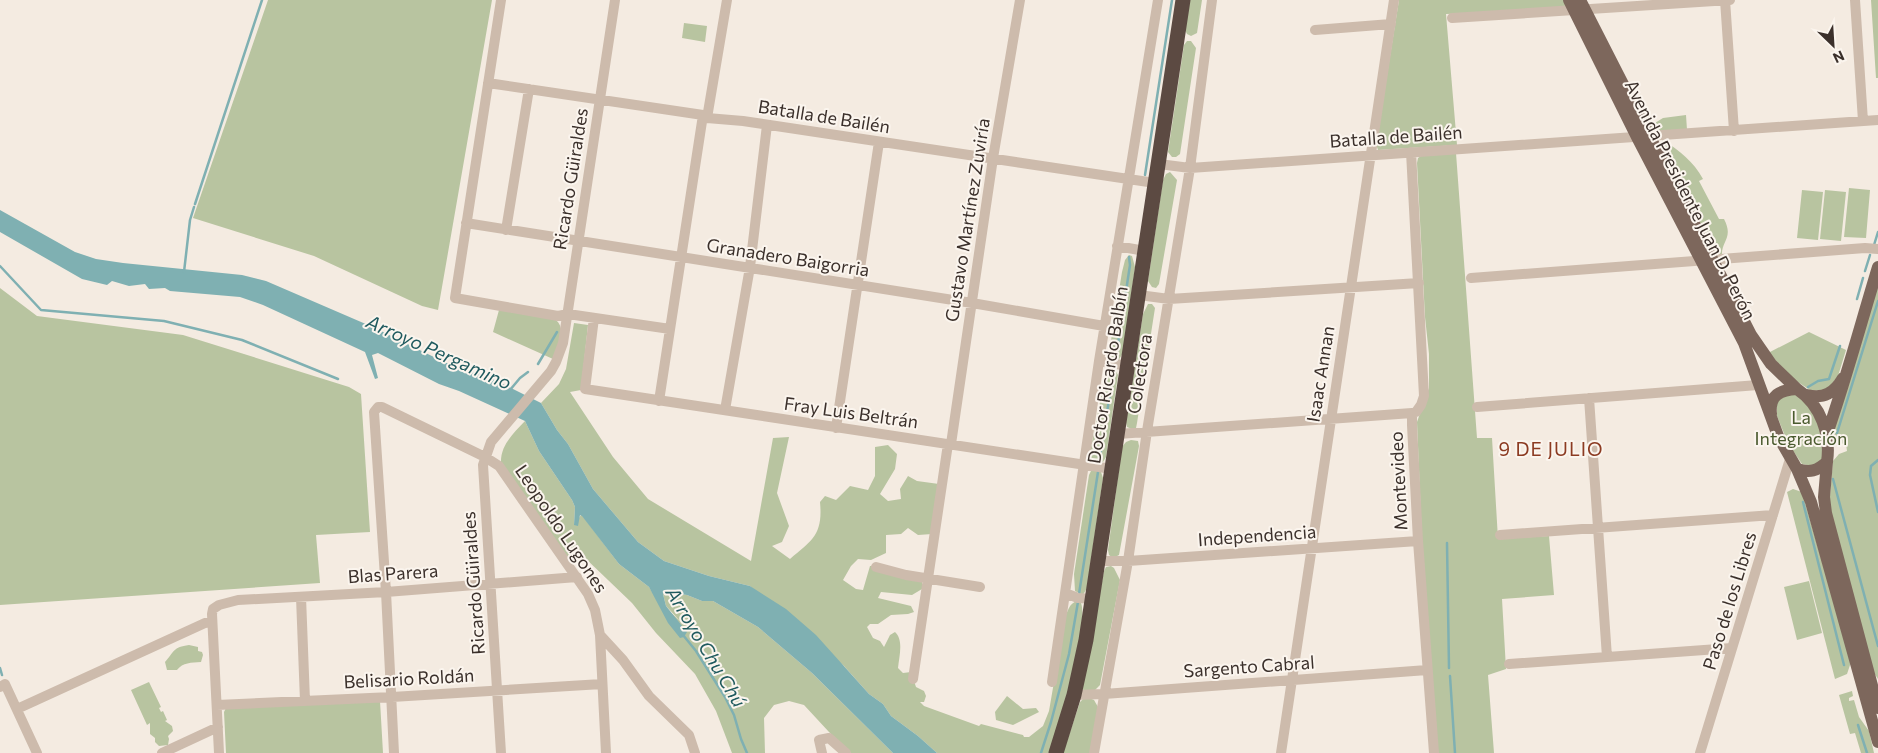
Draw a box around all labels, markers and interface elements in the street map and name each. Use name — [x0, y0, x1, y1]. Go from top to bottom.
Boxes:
north arrow — [1808, 20, 1858, 70]
text: N — [1830, 47, 1847, 67]
street label: Avenida Presidente Juan D. Perón — [1621, 76, 1761, 323]
street label: Batalla de Bailén — [757, 95, 892, 137]
street label: Ricardo Güiraldes — [548, 106, 592, 251]
street label: Gustavo Martínez Zuviría — [940, 116, 994, 323]
street label: Batalla de Bailén — [1329, 120, 1463, 152]
street label: Granadero Baigorria — [705, 233, 871, 281]
street label: Doctor Ricardo Balbín — [1082, 285, 1132, 465]
water label: Arroyo Pergamino — [362, 309, 515, 394]
street label: Isaac Annan — [1302, 324, 1338, 424]
street label: Colectora — [1122, 332, 1156, 415]
street label: Fray Luis Beltrán — [783, 392, 920, 432]
park label: La Integración — [1755, 406, 1847, 449]
street label: Montevideo — [1384, 431, 1412, 531]
district label: 9 DE JULIO — [1498, 437, 1604, 460]
street label: Leopoldo Lugones — [511, 460, 613, 597]
street label: Ricardo Güiraldes — [457, 511, 489, 655]
street label: Independencia — [1197, 520, 1317, 550]
street label: Paso de los Libres — [1698, 529, 1761, 672]
street label: Blas Parera — [347, 559, 439, 587]
water label: Arroyo Chu Chú — [661, 582, 752, 711]
street label: Sargento Cabral — [1183, 650, 1315, 682]
street label: Belisario Roldán — [343, 664, 475, 692]

